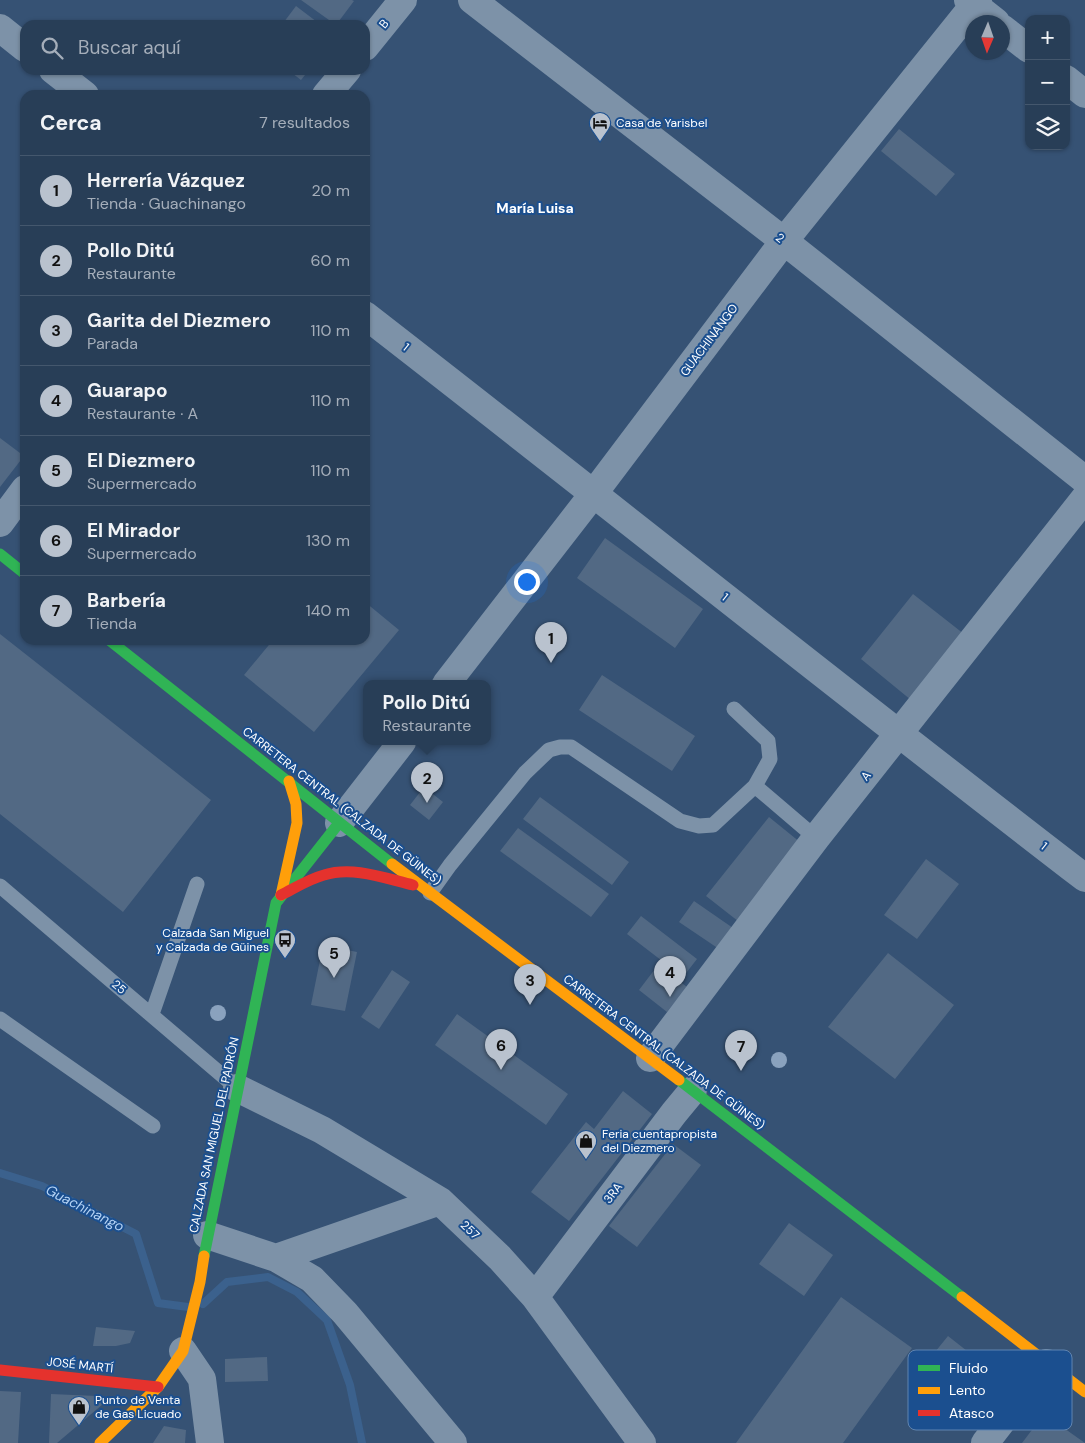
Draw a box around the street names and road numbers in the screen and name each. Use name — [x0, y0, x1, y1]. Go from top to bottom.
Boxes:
street label: B — [376, 16, 392, 32]
street label: 2 — [772, 230, 788, 246]
street label: GUACHINANGO — [677, 301, 741, 379]
street label: 1 — [400, 340, 412, 354]
street label: 1 — [719, 590, 731, 604]
street label: CARRETERA CENTRAL (CALZADA DE GÜINES) — [239, 723, 445, 889]
street label: A — [857, 768, 875, 784]
street label: 1 — [1038, 839, 1050, 853]
street label: CARRETERA CENTRAL (CALZADA DE GÜINES) — [560, 971, 768, 1133]
street label: 25 — [108, 976, 130, 998]
street label: CALZADA SAN MIGUEL DEL PADRÓN — [185, 1036, 243, 1234]
street label: 3RA — [600, 1179, 626, 1207]
street label: 257 — [457, 1217, 483, 1243]
street label: JOSÉ MARTÍ — [46, 1354, 114, 1376]

